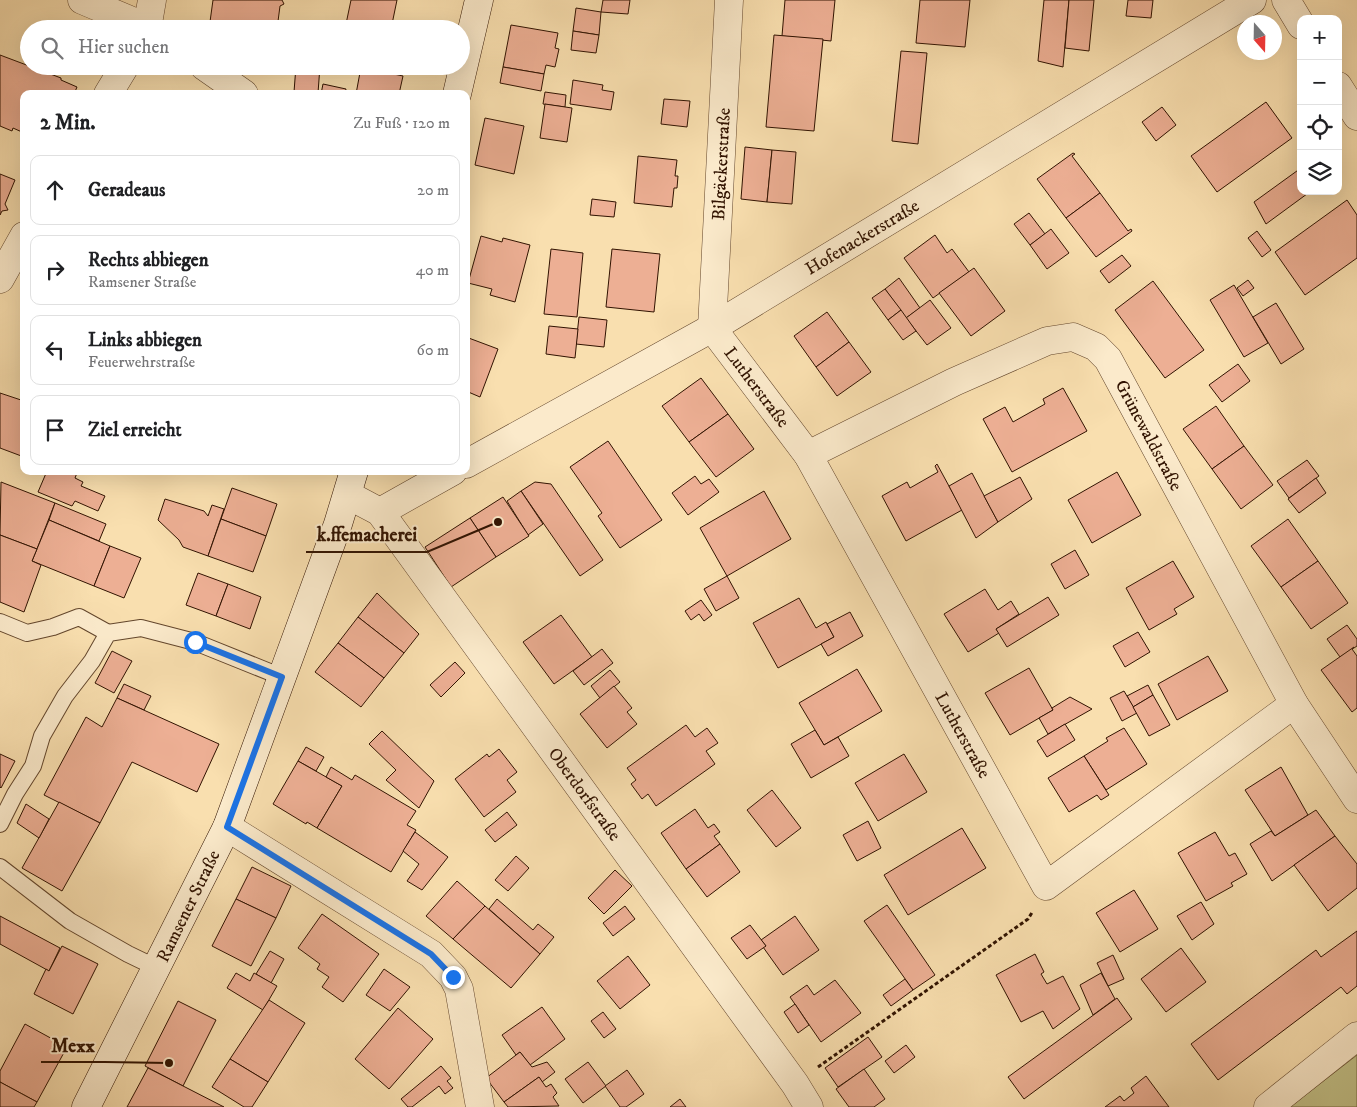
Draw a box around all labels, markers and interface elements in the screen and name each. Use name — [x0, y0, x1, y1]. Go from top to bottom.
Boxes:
north arrow — [1237, 15, 1282, 60]
map controls — [1297, 15, 1342, 195]
button: + — [1297, 15, 1342, 60]
search box — [20, 20, 470, 75]
icon: search — [38, 34, 66, 62]
text: Hier suchen — [78, 36, 169, 59]
button: − — [1297, 60, 1342, 105]
button: locate — [1297, 105, 1342, 150]
street label: Bilgäckerstraße — [708, 107, 736, 221]
text: 2 Min. — [40, 110, 95, 136]
text: Zu Fuß · 120 m — [353, 113, 450, 133]
button: layers — [1297, 150, 1342, 195]
icon: ahead — [41, 176, 69, 204]
text: Geradeaus — [88, 179, 165, 202]
text: 20 m — [417, 180, 449, 200]
street label: Hofenackerstraße — [802, 195, 923, 280]
text: Rechts abbiegen — [88, 249, 209, 272]
icon: right — [41, 256, 69, 284]
text: 40 m — [416, 260, 449, 280]
text: Ramsener Straße — [88, 272, 196, 292]
text: Links abbiegen — [88, 329, 202, 352]
icon: left — [41, 336, 69, 364]
text: 60 m — [417, 340, 449, 360]
street label: Lutherstraße — [719, 343, 794, 432]
text: Feuerwehrstraße — [88, 352, 195, 372]
street label: Grünewaldstraße — [1110, 376, 1187, 495]
icon: arrive — [41, 416, 69, 444]
text: Ziel erreicht — [88, 419, 182, 442]
callout: k.ffemacherei — [306, 518, 427, 552]
text: k.ffemacherei — [316, 524, 417, 547]
route start — [184, 631, 207, 654]
street label: Lutherstraße — [929, 688, 995, 783]
street label: Oberdorfstraße — [543, 744, 625, 845]
street label: Ramsener Straße — [152, 847, 225, 966]
route end — [442, 966, 465, 989]
callout: Mexx — [41, 1028, 105, 1062]
text: Mexx — [51, 1035, 95, 1058]

